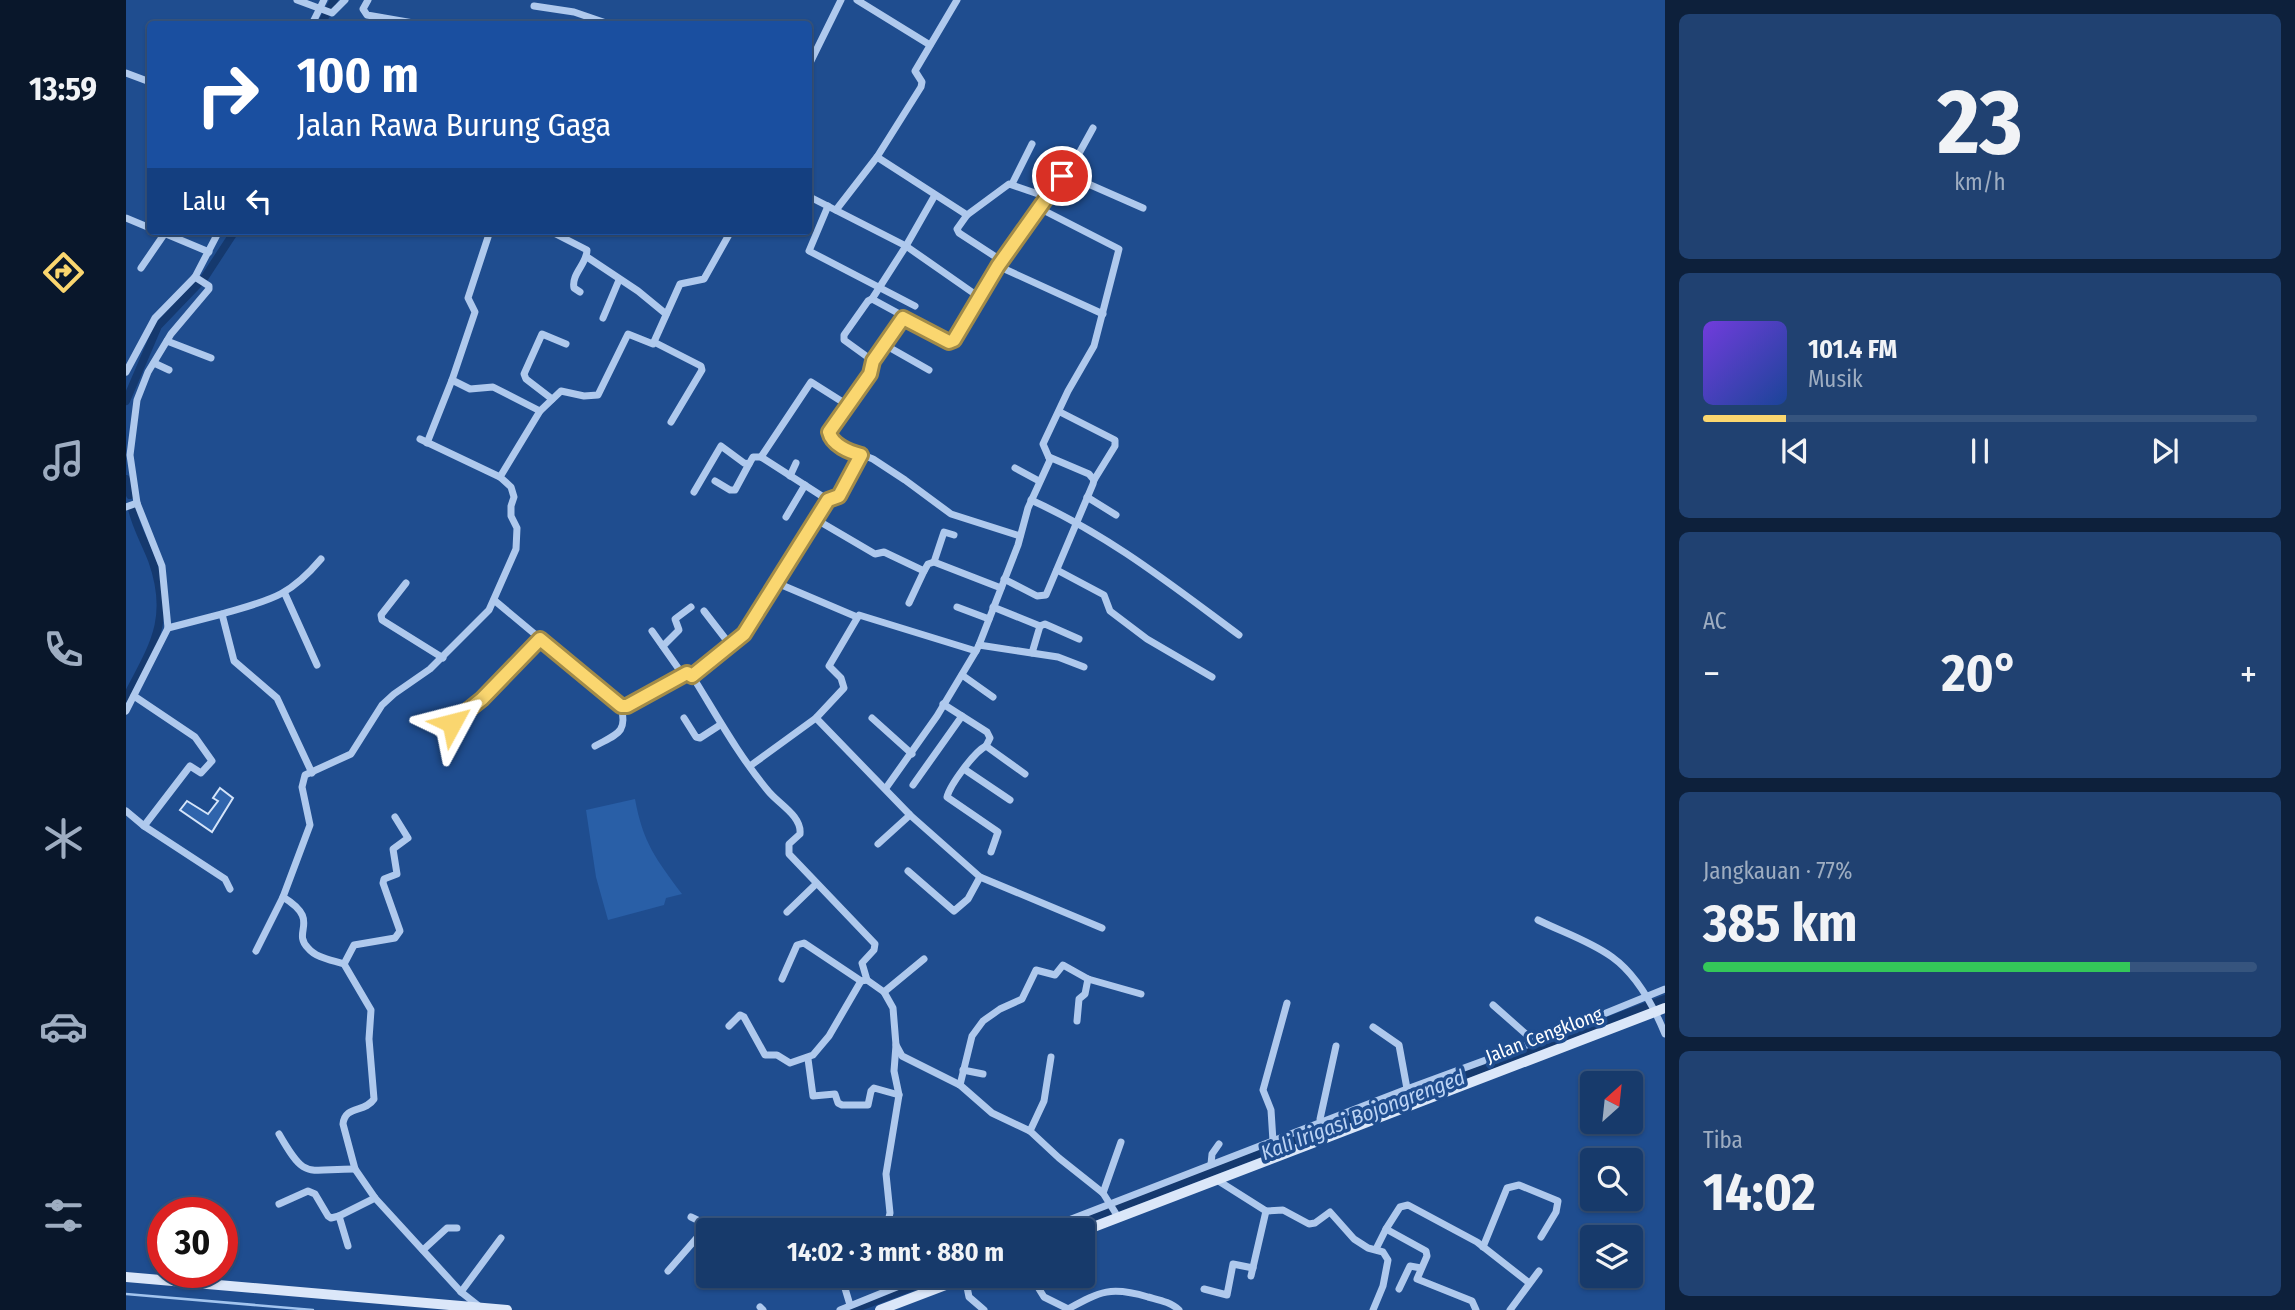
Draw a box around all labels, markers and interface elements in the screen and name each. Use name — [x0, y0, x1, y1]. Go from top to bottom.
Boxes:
text: 100 m — [297, 46, 419, 105]
icon: right — [182, 49, 273, 140]
text: 23 — [1937, 68, 2023, 177]
text: 13:59 — [29, 70, 97, 108]
text: Jalan Rawa Burung Gaga — [297, 106, 611, 144]
pin — [1032, 146, 1092, 206]
icon: arrive — [1043, 157, 1081, 195]
text: km/h — [1954, 168, 2006, 196]
icon: left — [240, 182, 278, 220]
text: Lalu — [182, 186, 226, 217]
icon: directions — [39, 248, 88, 297]
text: 101.4 FM — [1808, 334, 1897, 365]
text: Musik — [1808, 365, 1863, 393]
icon: previous — [1776, 432, 1814, 470]
icon: pause — [1961, 432, 1999, 470]
icon: next — [2146, 432, 2184, 470]
icon: music — [39, 436, 88, 485]
text: AC — [1703, 607, 1727, 635]
icon: phone — [39, 625, 88, 674]
text: 20° — [1942, 642, 2018, 705]
text: − — [1703, 651, 1720, 697]
text: + — [2240, 651, 2257, 697]
position arrow — [415, 686, 489, 760]
icon: climate — [39, 814, 88, 863]
text: Jangkauan · 77% — [1703, 857, 1852, 885]
text: 385 km — [1703, 892, 1858, 955]
icon: car — [39, 1002, 88, 1051]
street label: Jalan Cengklong — [1482, 1002, 1606, 1068]
water label: Kali Irigasi Bojongrenged — [1257, 1064, 1469, 1166]
north arrow — [1580, 1071, 1643, 1134]
map controls — [1580, 1071, 1643, 1288]
text: Tiba — [1703, 1126, 1743, 1154]
button: search — [1580, 1148, 1643, 1211]
text: 14:02 — [1703, 1161, 1816, 1224]
icon: filters — [39, 1191, 88, 1240]
speed limit sign: 30 — [147, 1197, 238, 1288]
button: layers — [1580, 1225, 1643, 1288]
text: 14:02 · 3 mnt · 880 m — [787, 1237, 1004, 1268]

